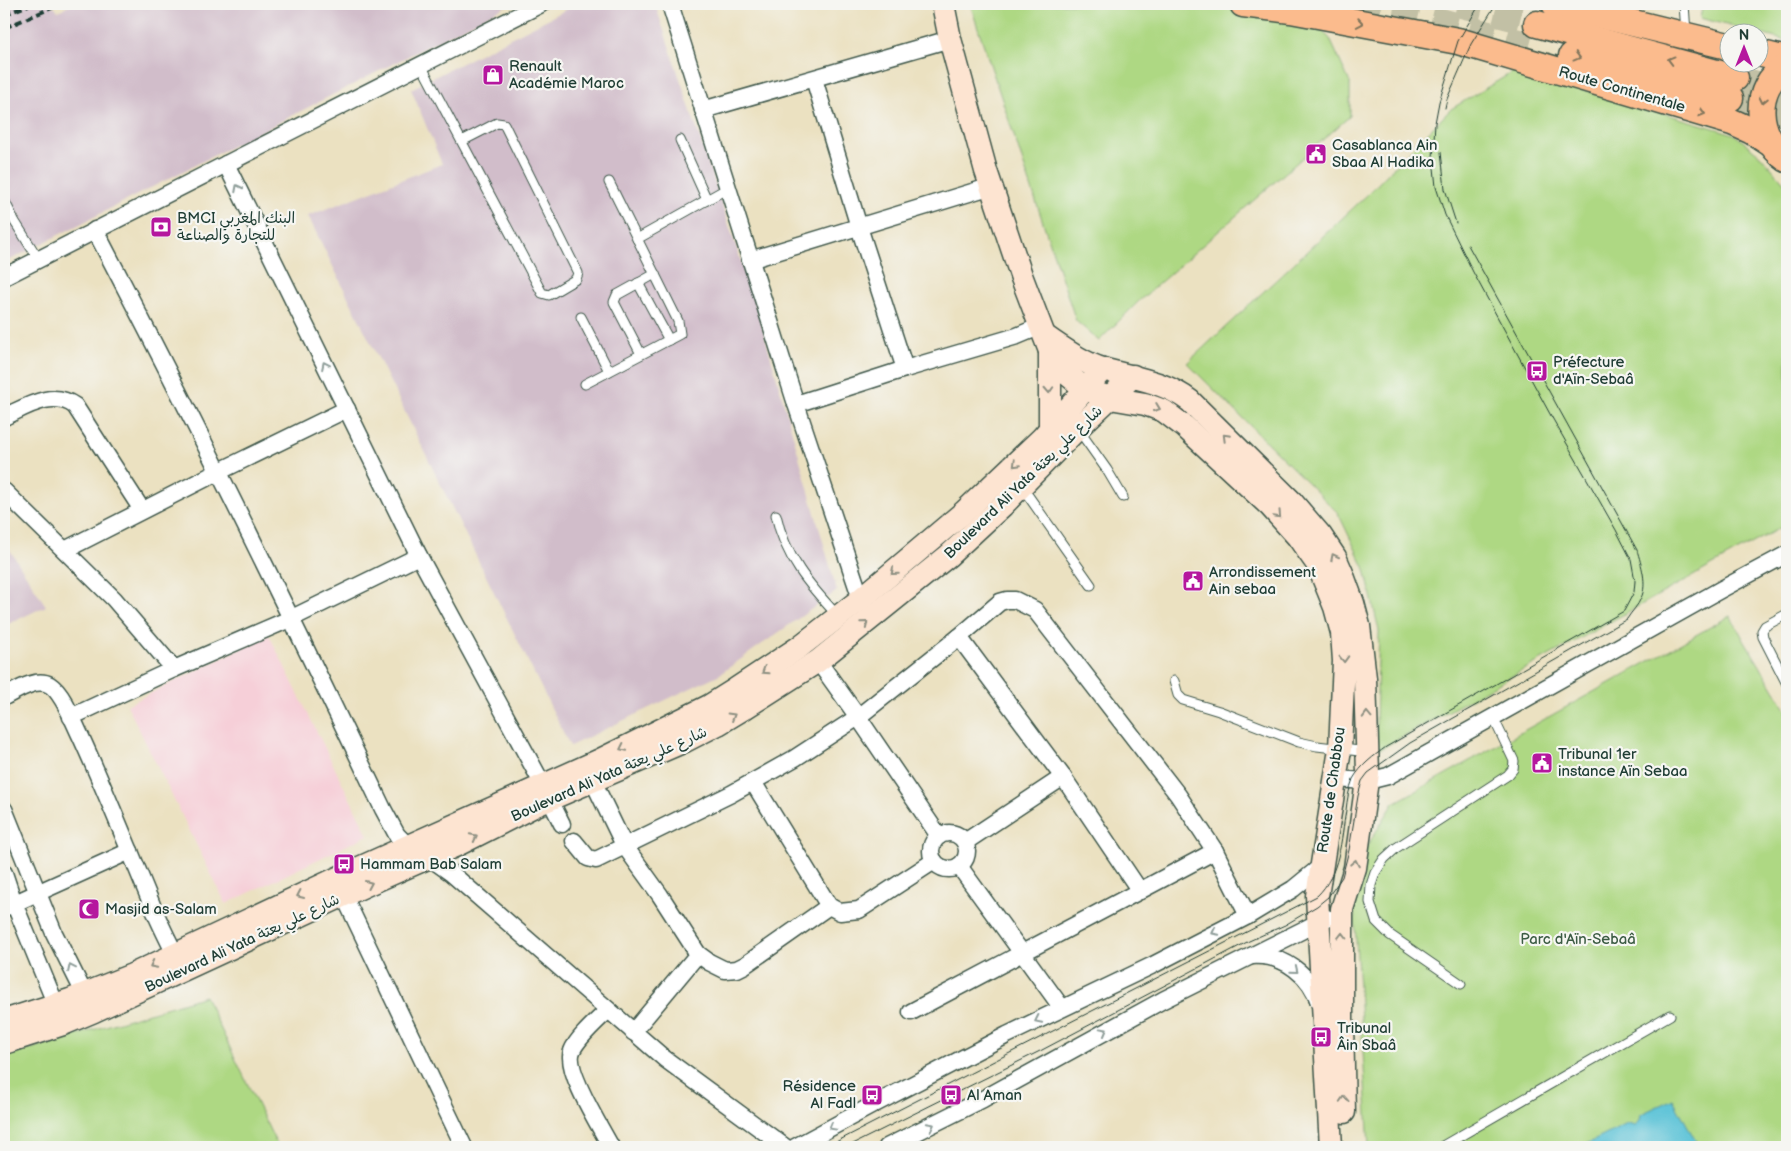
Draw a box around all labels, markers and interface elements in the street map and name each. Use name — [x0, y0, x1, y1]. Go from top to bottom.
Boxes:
one-way arrow — [1356, 17, 1365, 27]
north arrow — [1718, 22, 1768, 72]
text: N — [1739, 27, 1749, 44]
one-way arrow — [1573, 52, 1581, 62]
one-way arrow — [1668, 56, 1676, 66]
place label: Renault Académie Maroc — [509, 57, 624, 93]
street label: Route Continentale — [1556, 62, 1687, 117]
shop icon: Renault Académie Maroc — [481, 63, 505, 87]
one-way arrow — [1758, 96, 1769, 105]
one-way arrow — [1698, 107, 1706, 117]
place label: Casablanca Ain Sbaa Al Hadika — [1332, 136, 1437, 172]
public building icon: Casablanca Ain Sbaa Al Hadika — [1304, 142, 1328, 166]
one-way arrow — [234, 184, 244, 193]
place label: BMCI البنك المغربي للتجارة والصناعة — [177, 209, 295, 245]
bank icon: BMCI البنك المغربي للتجارة والصناعة — [149, 215, 173, 239]
place label: Préfecture d'Aïn-Sebaâ — [1553, 353, 1634, 389]
bus stop icon: Préfecture d'Aïn-Sebaâ — [1525, 359, 1549, 383]
one-way arrow — [321, 361, 332, 370]
one-way arrow — [1044, 386, 1055, 394]
street label: Boulevard Ali Yata شارع علي يعتة — [940, 402, 1109, 565]
one-way arrow — [1152, 402, 1161, 413]
one-way arrow — [1223, 434, 1232, 443]
one-way arrow — [1012, 458, 1021, 467]
one-way arrow — [1272, 510, 1281, 519]
one-way arrow — [1330, 553, 1340, 562]
place label: Arrondissement Ain sebaa — [1209, 563, 1316, 599]
one-way arrow — [891, 566, 900, 575]
public building icon: Arrondissement Ain sebaa — [1181, 569, 1205, 593]
one-way arrow — [859, 621, 868, 629]
one-way arrow — [1339, 656, 1349, 664]
one-way arrow — [762, 664, 771, 674]
one-way arrow — [1362, 710, 1372, 718]
one-way arrow — [726, 713, 735, 723]
street label: Boulevard Ali Yata شارع علي يعتة — [508, 723, 711, 829]
street label: Route de Chabbou — [1313, 726, 1350, 854]
one-way arrow — [619, 742, 628, 752]
place label: Tribunal 1er instance Aïn Sebaa — [1558, 745, 1687, 781]
public building icon: Tribunal 1er instance Aïn Sebaa — [1530, 751, 1554, 775]
one-way arrow — [468, 833, 477, 843]
bus stop icon: Hammam Bab Salam — [332, 852, 356, 876]
place label: Hammam Bab Salam — [360, 855, 502, 874]
one-way arrow — [1350, 858, 1360, 867]
one-way arrow — [364, 880, 373, 890]
one-way arrow — [296, 889, 305, 900]
street label: Boulevard Ali Yata شارع علي يعتة — [142, 890, 344, 1000]
mosque icon: Masjid as-Salam — [77, 897, 101, 921]
place label: Masjid as-Salam — [105, 900, 217, 919]
one-way arrow — [1212, 926, 1221, 936]
park label: Parc d'Aïn-Sebaâ — [1520, 930, 1636, 949]
one-way arrow — [1337, 932, 1347, 940]
one-way arrow — [149, 958, 158, 969]
one-way arrow — [67, 964, 78, 973]
one-way arrow — [1289, 964, 1298, 972]
one-way arrow — [1034, 1013, 1043, 1024]
place label: Tribunal Âin Sbaâ — [1337, 1019, 1396, 1055]
bus stop icon: Tribunal Âin Sbaâ — [1309, 1025, 1333, 1049]
one-way arrow — [1099, 1027, 1108, 1037]
place label: Résidence Al Fadl — [783, 1077, 856, 1113]
bus stop icon: Résidence Al Fadl — [860, 1083, 884, 1107]
bus stop icon: Al Aman — [939, 1083, 963, 1107]
place label: Al Aman — [967, 1086, 1022, 1105]
one-way arrow — [1338, 1094, 1349, 1102]
one-way arrow — [829, 1121, 838, 1131]
one-way arrow — [925, 1122, 934, 1132]

